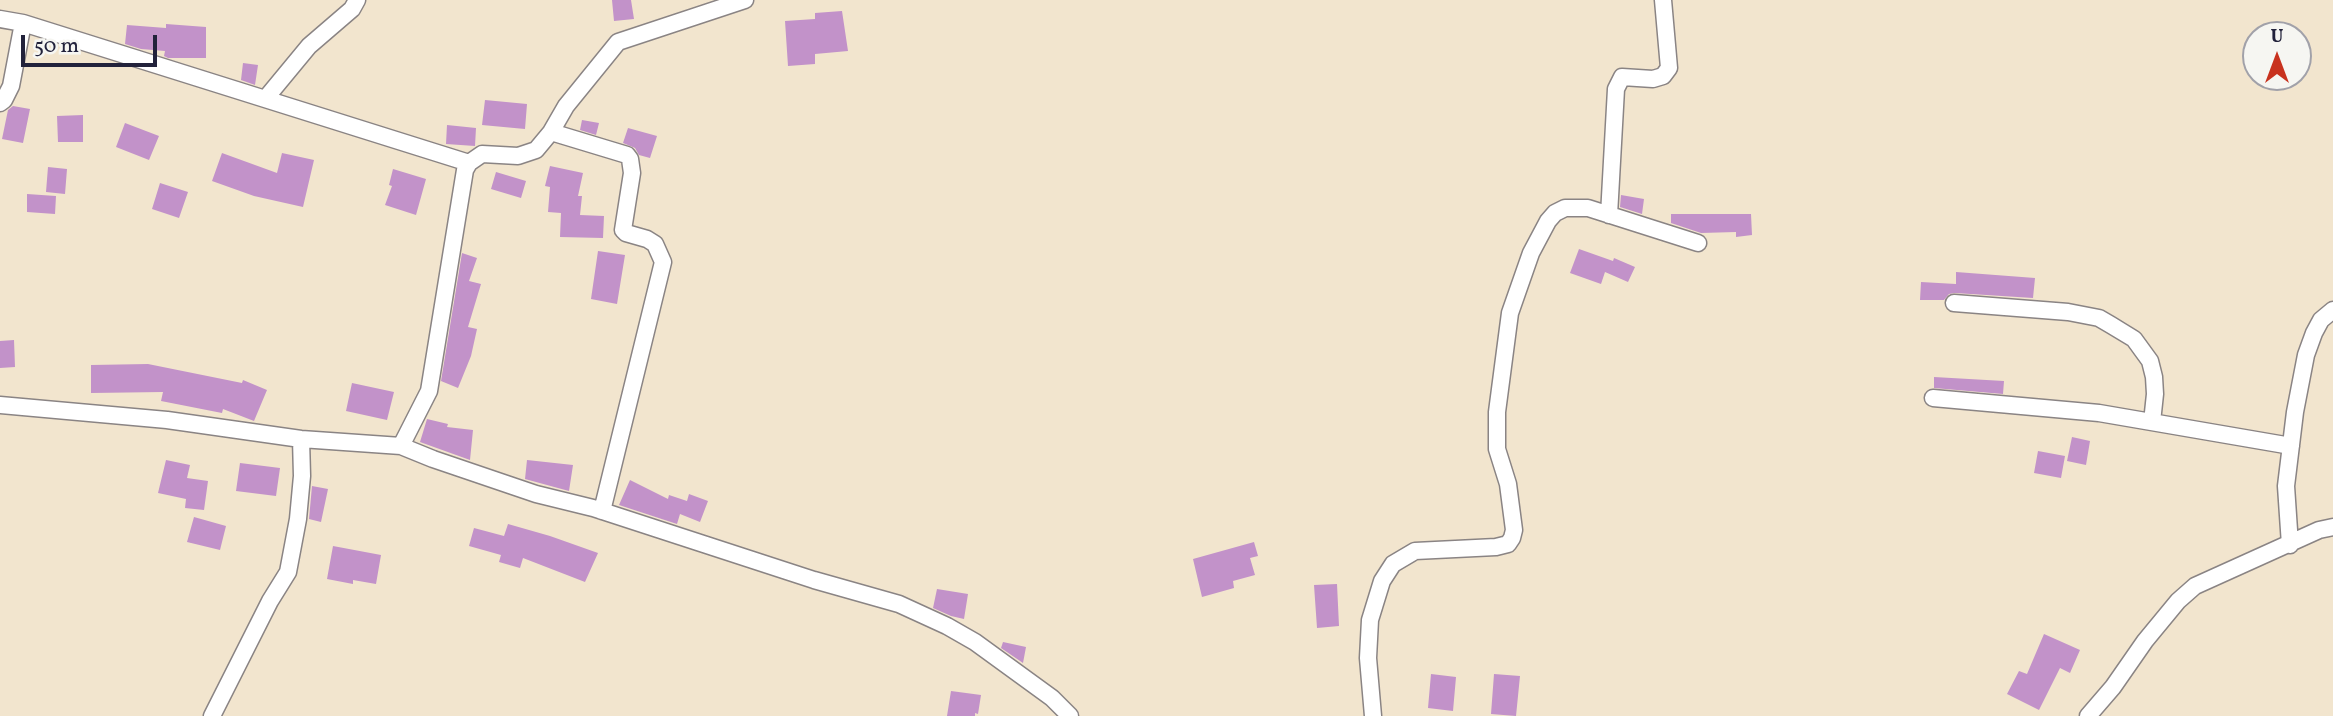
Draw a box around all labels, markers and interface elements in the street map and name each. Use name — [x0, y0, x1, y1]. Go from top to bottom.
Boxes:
scale bar — [24, 21, 161, 65]
north arrow — [2242, 21, 2312, 91]
text: U — [2270, 24, 2284, 50]
text: 50 m — [34, 32, 79, 61]

